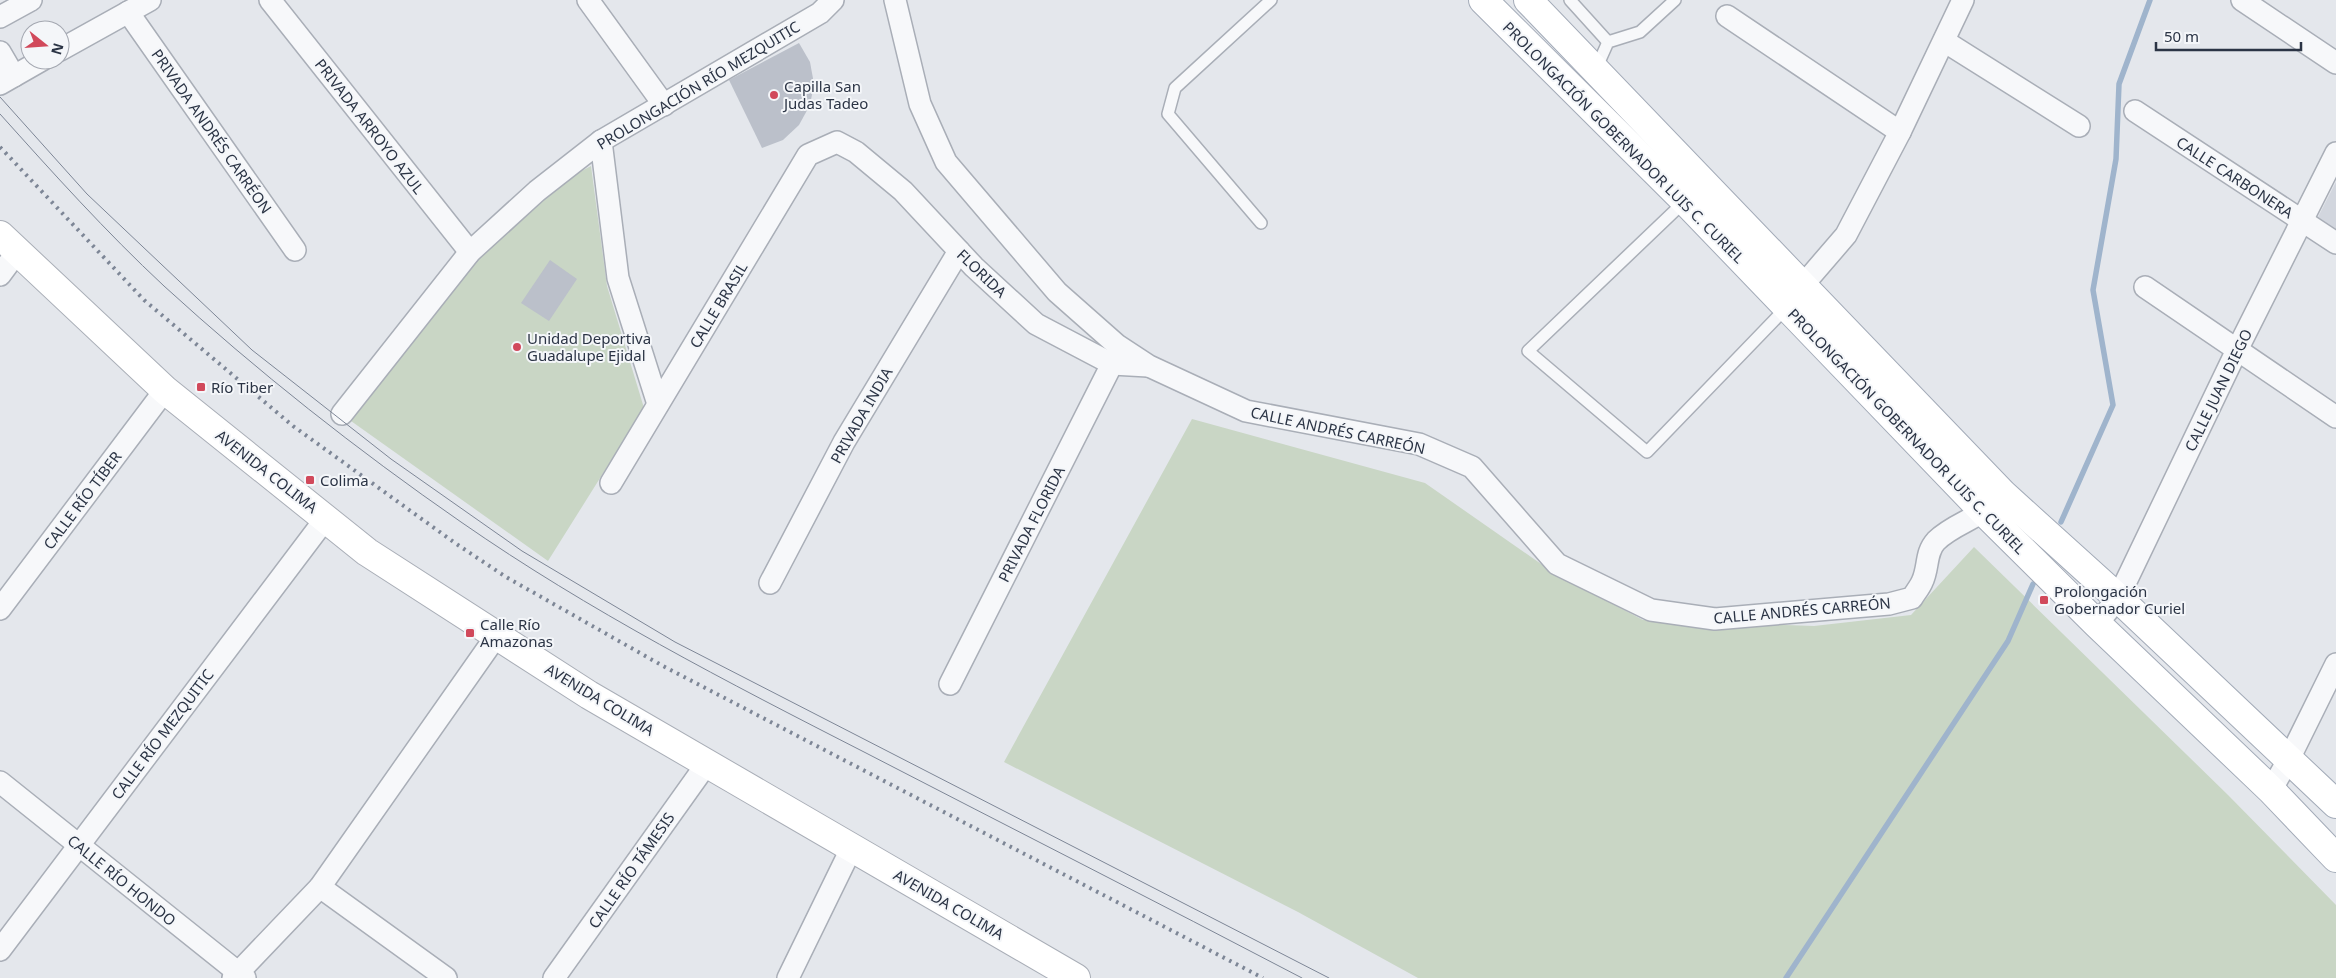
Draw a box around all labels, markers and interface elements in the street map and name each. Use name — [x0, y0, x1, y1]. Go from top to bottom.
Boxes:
street label: PROLONGACIÓN RÍO MEZQUITIC — [593, 16, 804, 154]
street label: PROLONGACIÓN GOBERNADOR LUIS C. CURIEL — [1499, 17, 1749, 267]
north arrow — [20, 20, 70, 70]
scale bar — [2156, 20, 2301, 52]
text: 50 m — [2164, 26, 2199, 46]
text: N — [47, 41, 69, 57]
street label: PRIVADA ANDRÉS CARRÉON — [147, 45, 277, 217]
street label: PRIVADA ARROYO AZUL — [311, 54, 429, 198]
place label: Capilla San Judas Tadeo — [782, 76, 868, 113]
marker: Capilla San Judas Tadeo — [768, 89, 780, 101]
street label: CALLE CARBONERA — [2173, 132, 2298, 223]
street label: FLORIDA — [953, 244, 1011, 302]
street label: CALLE BRASIL — [684, 258, 752, 352]
street label: PROLONGACIÓN GOBERNADOR LUIS C. CURIEL — [1784, 304, 2030, 558]
street label: CALLE JUAN DIEGO — [2180, 325, 2256, 455]
place label: Unidad Deportiva Guadalupe Ejidal — [527, 328, 651, 365]
marker: Unidad Deportiva Guadalupe Ejidal — [511, 341, 523, 353]
street label: PRIVADA INDIA — [825, 363, 897, 467]
place label: Río Tiber — [211, 377, 273, 397]
marker: Río Tiber — [195, 381, 207, 393]
street label: CALLE ANDRÉS CARREÓN — [1249, 402, 1427, 458]
street label: AVENIDA COLIMA — [212, 425, 322, 517]
street label: CALLE RÍO TÍBER — [39, 446, 126, 553]
street label: PRIVADA FLORIDA — [993, 462, 1069, 585]
place label: Colima — [320, 470, 369, 490]
marker: Colima — [304, 474, 316, 486]
place label: Prolongación Gobernador Curiel — [2054, 581, 2185, 618]
street label: CALLE ANDRÉS CARREÓN — [1712, 592, 1892, 628]
marker: Prolongación Gobernador Curiel — [2038, 594, 2050, 606]
place label: Calle Río Amazonas — [480, 614, 553, 651]
marker: Calle Río Amazonas — [464, 627, 476, 639]
street label: AVENIDA COLIMA — [542, 658, 659, 740]
street label: CALLE RÍO MEZQUITIC — [106, 664, 218, 803]
street label: CALLE RÍO TÁMESIS — [583, 808, 679, 932]
street label: CALLE RÍO HONDO — [64, 830, 180, 930]
street label: AVENIDA COLIMA — [890, 864, 1008, 944]

